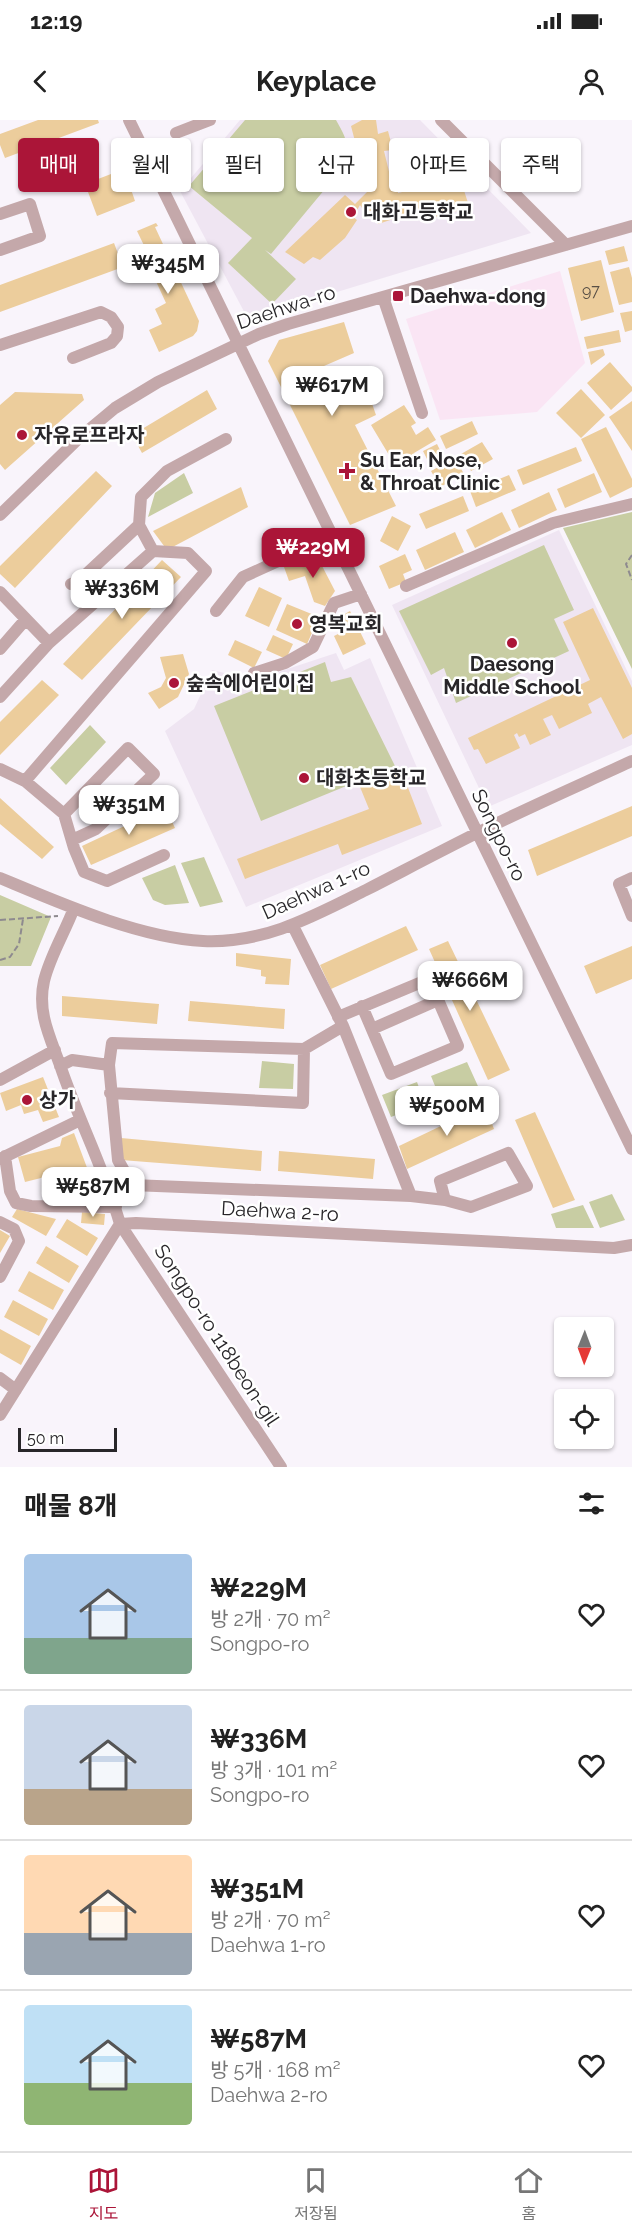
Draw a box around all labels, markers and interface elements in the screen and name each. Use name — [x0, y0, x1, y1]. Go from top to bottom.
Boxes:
text: 12:19 — [30, 8, 83, 34]
icon: back — [24, 65, 57, 98]
icon: person — [575, 65, 608, 98]
text: Keyplace — [256, 66, 376, 97]
chip: 매매 — [18, 138, 99, 192]
chip: 월세 — [111, 138, 191, 192]
chip: 필터 — [203, 138, 284, 192]
chip: 신규 — [296, 138, 377, 192]
chip: 아파트 — [389, 138, 489, 192]
chip: 주택 — [501, 138, 581, 192]
place label: 대화고등학교 — [363, 200, 473, 224]
marker: 대화고등학교 — [344, 205, 358, 219]
pin: ₩345M — [126, 244, 210, 295]
text: ₩345M — [131, 251, 205, 275]
street label: Daehwa-ro — [234, 280, 338, 334]
house number: 97 — [582, 281, 600, 300]
place label: Daehwa-dong — [410, 284, 546, 308]
marker: Daehwa-dong — [391, 289, 405, 303]
pin: ₩617M — [290, 366, 374, 417]
text: ₩617M — [295, 373, 369, 397]
place label: 자유로프라자 — [34, 423, 145, 447]
marker: 자유로프라자 — [15, 428, 29, 442]
place label: Su Ear, Nose, & Throat Clinic — [360, 448, 500, 495]
marker: Su Ear, Nose, & Throat Clinic — [338, 462, 356, 480]
pin: ₩229M — [271, 528, 355, 579]
text: ₩229M — [276, 535, 350, 559]
pin: ₩336M — [80, 569, 164, 620]
text: ₩336M — [85, 576, 159, 600]
place label: 영복교회 — [309, 612, 383, 636]
marker: 영복교회 — [290, 617, 304, 631]
marker: Daesong Middle School — [505, 636, 519, 650]
place label: Daesong Middle School — [443, 652, 581, 699]
place label: 숲속에어린이집 — [186, 671, 315, 695]
marker: 숲속에어린이집 — [167, 676, 181, 690]
place label: 대화초등학교 — [316, 766, 426, 790]
marker: 대화초등학교 — [297, 771, 311, 785]
pin: ₩351M — [87, 785, 171, 836]
street label: Songpo-ro — [466, 785, 532, 885]
text: ₩351M — [93, 792, 165, 816]
street label: Daehwa 1-ro — [258, 855, 374, 924]
pin: ₩666M — [428, 961, 512, 1012]
text: ₩666M — [432, 968, 508, 992]
pin: ₩500M — [405, 1086, 489, 1137]
place label: 상가 — [39, 1088, 76, 1112]
marker: 상가 — [20, 1093, 34, 1107]
text: ₩500M — [409, 1093, 485, 1117]
pin: ₩587M — [51, 1167, 135, 1218]
text: ₩587M — [56, 1174, 130, 1198]
street label: Daehwa 2-ro — [221, 1196, 340, 1226]
street label: Songpo-ro 118beon-gil — [149, 1240, 285, 1431]
north arrow — [554, 1317, 614, 1377]
map controls — [554, 1317, 614, 1449]
button: locate — [554, 1389, 614, 1449]
scale bar — [18, 1425, 117, 1452]
text: 50 m — [27, 1429, 64, 1448]
icon: filters — [575, 1487, 608, 1520]
text: 매물 8개 — [24, 1491, 118, 1521]
text: ₩229M — [210, 1573, 307, 1603]
icon: home — [72, 1578, 144, 1650]
icon: heart — [575, 1598, 608, 1631]
text: 방 2개 · 70 m² — [210, 1607, 330, 1631]
text: Songpo-ro — [210, 1632, 309, 1656]
text: ₩336M — [210, 1724, 307, 1754]
icon: home — [72, 1729, 144, 1801]
icon: heart — [575, 1749, 608, 1782]
text: 방 3개 · 101 m² — [210, 1758, 337, 1782]
text: Songpo-ro — [210, 1783, 309, 1807]
text: ₩351M — [210, 1874, 304, 1904]
icon: home — [72, 1879, 144, 1951]
icon: heart — [575, 1899, 608, 1932]
text: 방 2개 · 70 m² — [210, 1908, 330, 1932]
text: Daehwa 1-ro — [210, 1933, 326, 1957]
text: ₩587M — [210, 2024, 307, 2054]
icon: home — [72, 2029, 144, 2101]
icon: heart — [575, 2049, 608, 2082]
text: 방 5개 · 168 m² — [210, 2058, 341, 2082]
text: Daehwa 2-ro — [210, 2083, 328, 2107]
tab: 지도 — [87, 2164, 120, 2224]
tab: 저장됨 — [294, 2164, 338, 2224]
tab: 홈 — [512, 2164, 545, 2224]

